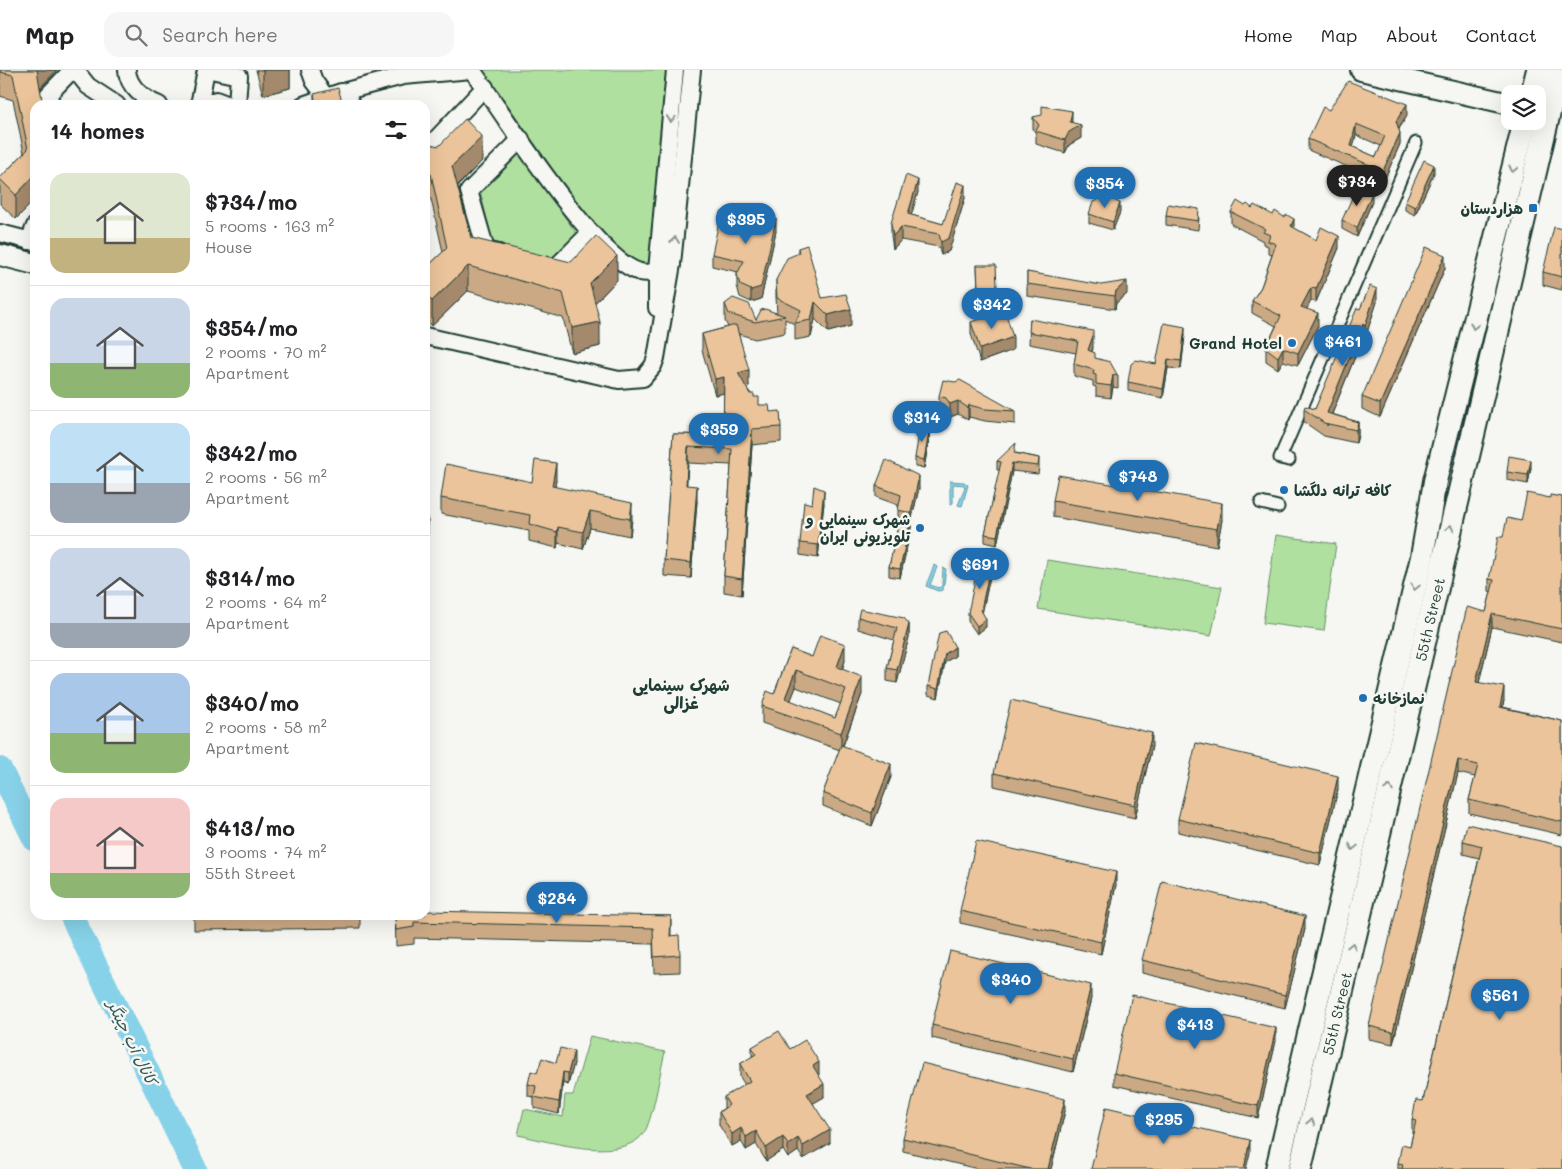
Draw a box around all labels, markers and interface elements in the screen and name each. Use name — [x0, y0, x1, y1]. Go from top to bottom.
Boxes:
search box — [104, 12, 454, 57]
text: Map — [25, 19, 74, 50]
icon: search — [122, 21, 150, 49]
text: Search here — [162, 22, 278, 47]
text: Home — [1244, 23, 1293, 47]
text: Map — [1321, 23, 1357, 47]
text: About — [1385, 23, 1438, 47]
text: Contact — [1466, 23, 1537, 47]
map controls — [1501, 85, 1546, 130]
button: layers — [1501, 85, 1546, 130]
one-way arrow — [666, 115, 677, 123]
icon: filters — [382, 116, 410, 144]
text: 14 homes — [50, 117, 145, 144]
pin: $734 — [1327, 164, 1387, 207]
one-way arrow — [1508, 164, 1519, 173]
pin: $354 — [1075, 166, 1135, 209]
text: $734 — [1338, 170, 1376, 191]
text: $354 — [1086, 172, 1124, 193]
text: $734/mo — [205, 188, 297, 215]
icon: home — [90, 193, 150, 253]
place label: هزاردستان — [1461, 198, 1523, 218]
pin: $395 — [716, 202, 776, 245]
marker: هزاردستان — [1527, 202, 1539, 214]
text: $395 — [727, 208, 765, 229]
text: 5 rooms · 163 m² — [205, 215, 334, 236]
text: House — [205, 236, 252, 257]
one-way arrow — [669, 236, 680, 244]
pin: $342 — [962, 288, 1022, 330]
text: $342 — [973, 293, 1011, 314]
text: $354/mo — [205, 314, 298, 341]
icon: home — [90, 318, 150, 378]
one-way arrow — [1469, 322, 1480, 331]
pin: $461 — [1313, 324, 1373, 367]
text: $461 — [1325, 330, 1361, 351]
place label: Grand Hotel — [1189, 333, 1282, 353]
marker: Grand Hotel — [1286, 337, 1298, 349]
text: 2 rooms · 70 m² — [205, 341, 326, 362]
text: Apartment — [205, 362, 290, 383]
pin: $314 — [892, 400, 952, 443]
text: $314 — [904, 406, 940, 427]
pin: $359 — [689, 412, 749, 455]
text: $359 — [700, 418, 738, 439]
text: $342/mo — [205, 439, 297, 466]
icon: home — [90, 443, 150, 503]
pin: $748 — [1108, 460, 1168, 502]
text: $748 — [1119, 465, 1157, 486]
text: 2 rooms · 56 m² — [205, 466, 327, 487]
place label: کافه ترانه دلگشا — [1294, 480, 1392, 500]
marker: کافه ترانه دلگشا — [1278, 484, 1290, 496]
text: Apartment — [205, 487, 290, 508]
place label: شهرک سینمایی و تلویزیونی ایران — [805, 509, 911, 547]
marker: شهرک سینمایی و تلویزیونی ایران — [914, 522, 926, 534]
one-way arrow — [1444, 523, 1455, 532]
pin: $691 — [950, 548, 1010, 590]
text: $691 — [962, 553, 998, 574]
text: $314/mo — [205, 564, 295, 591]
icon: home — [90, 568, 150, 628]
street label: 55th Street — [1410, 575, 1449, 663]
one-way arrow — [1410, 582, 1421, 591]
text: 2 rooms · 64 m² — [205, 591, 327, 612]
text: Apartment — [205, 612, 290, 633]
district label: شهرک سینمایی غزالی — [632, 674, 730, 714]
place label: نمازخانه — [1373, 688, 1424, 708]
text: $340/mo — [205, 689, 299, 716]
marker: نمازخانه — [1357, 692, 1369, 704]
icon: home — [90, 693, 150, 753]
text: 2 rooms · 58 m² — [205, 716, 327, 737]
text: Apartment — [205, 737, 290, 758]
one-way arrow — [1383, 784, 1394, 792]
text: $413/mo — [205, 814, 295, 841]
icon: home — [90, 818, 150, 878]
text: 3 rooms · 74 m² — [205, 841, 326, 862]
one-way arrow — [1348, 843, 1359, 852]
text: 55th Street — [205, 862, 296, 883]
pin: $284 — [527, 882, 587, 924]
text: $284 — [538, 887, 576, 908]
one-way arrow — [1346, 942, 1357, 951]
pin: $340 — [981, 962, 1041, 1005]
text: $340 — [991, 968, 1031, 989]
street label: 55th Street — [1317, 970, 1356, 1057]
pin: $561 — [1470, 978, 1530, 1021]
text: $561 — [1482, 984, 1518, 1005]
water label: کانال آب چیتگر — [102, 994, 164, 1091]
pin: $413 — [1165, 1008, 1225, 1050]
text: $413 — [1177, 1013, 1213, 1034]
pin: $295 — [1134, 1102, 1194, 1145]
text: $295 — [1145, 1108, 1183, 1129]
one-way arrow — [1305, 1117, 1316, 1126]

